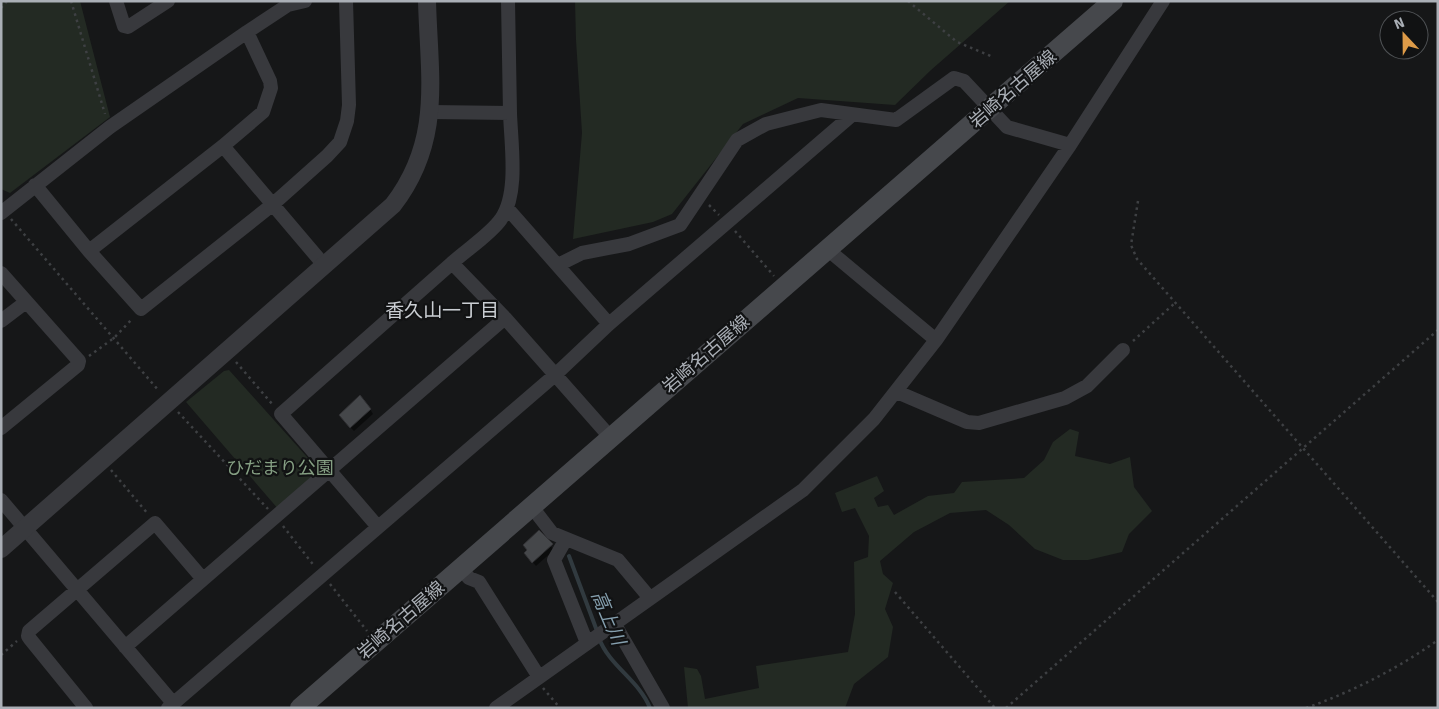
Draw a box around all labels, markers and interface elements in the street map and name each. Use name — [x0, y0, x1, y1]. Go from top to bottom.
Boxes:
north arrow — [1379, 10, 1429, 60]
text: N — [1392, 14, 1407, 33]
street label: 岩崎名古屋線 — [965, 45, 1061, 133]
district label: 香久山一丁目 — [385, 299, 499, 323]
street label: 岩崎名古屋線 — [658, 310, 754, 398]
park label: ひだまり公園 — [226, 457, 334, 479]
street label: 岩崎名古屋線 — [353, 576, 449, 664]
water label: 高上川 — [586, 587, 631, 651]

